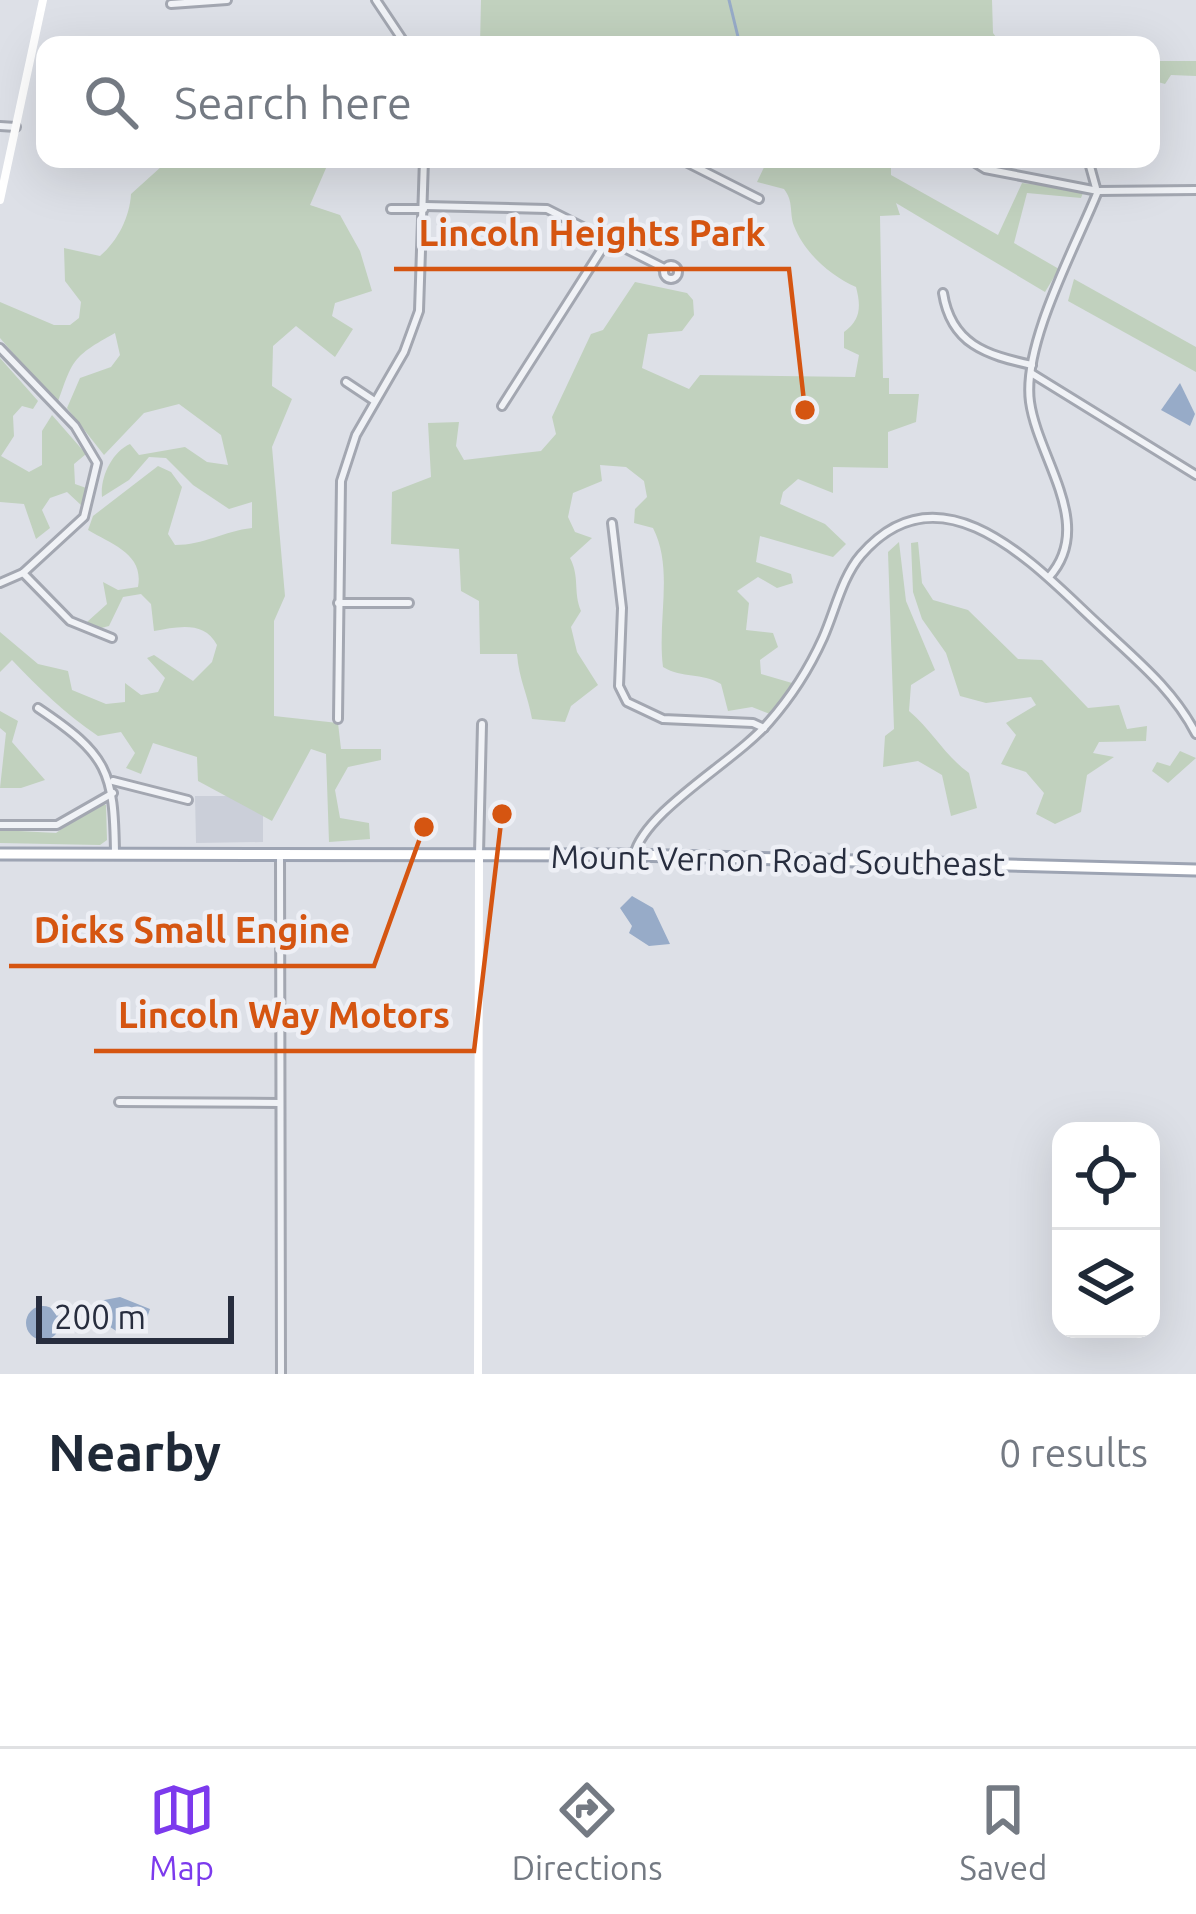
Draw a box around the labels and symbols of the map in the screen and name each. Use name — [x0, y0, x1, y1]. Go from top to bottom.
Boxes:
callout: Lincoln Heights Park — [394, 197, 789, 269]
text: Lincoln Heights Park — [419, 212, 765, 253]
street label: Mount Vernon Road Southeast — [550, 837, 1006, 882]
callout: Dicks Small Engine — [9, 894, 374, 966]
text: Dicks Small Engine — [34, 909, 350, 950]
callout: Lincoln Way Motors — [94, 979, 474, 1051]
text: Lincoln Way Motors — [118, 994, 450, 1035]
scale bar — [36, 1290, 234, 1343]

